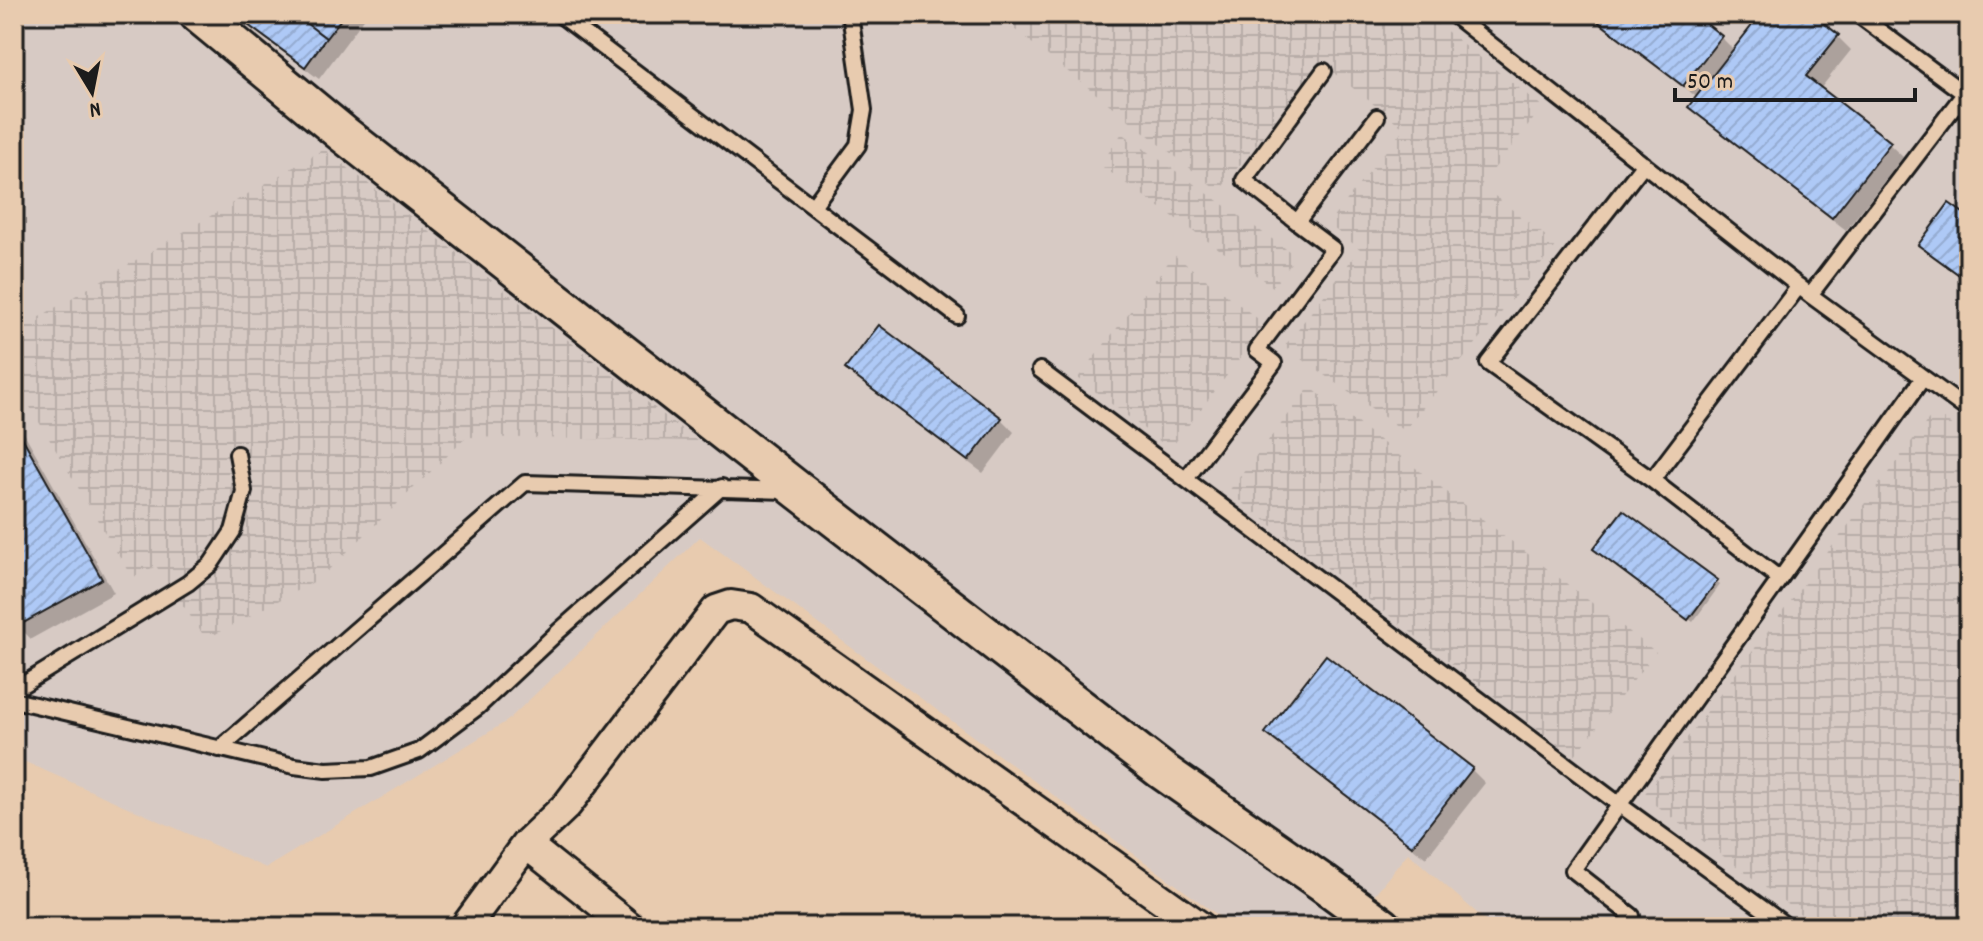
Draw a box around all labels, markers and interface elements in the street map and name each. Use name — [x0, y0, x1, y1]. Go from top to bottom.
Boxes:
north arrow — [52, 52, 132, 132]
scale bar — [1675, 52, 1915, 102]
text: 50 m — [1687, 66, 1733, 100]
text: N — [87, 92, 103, 124]

